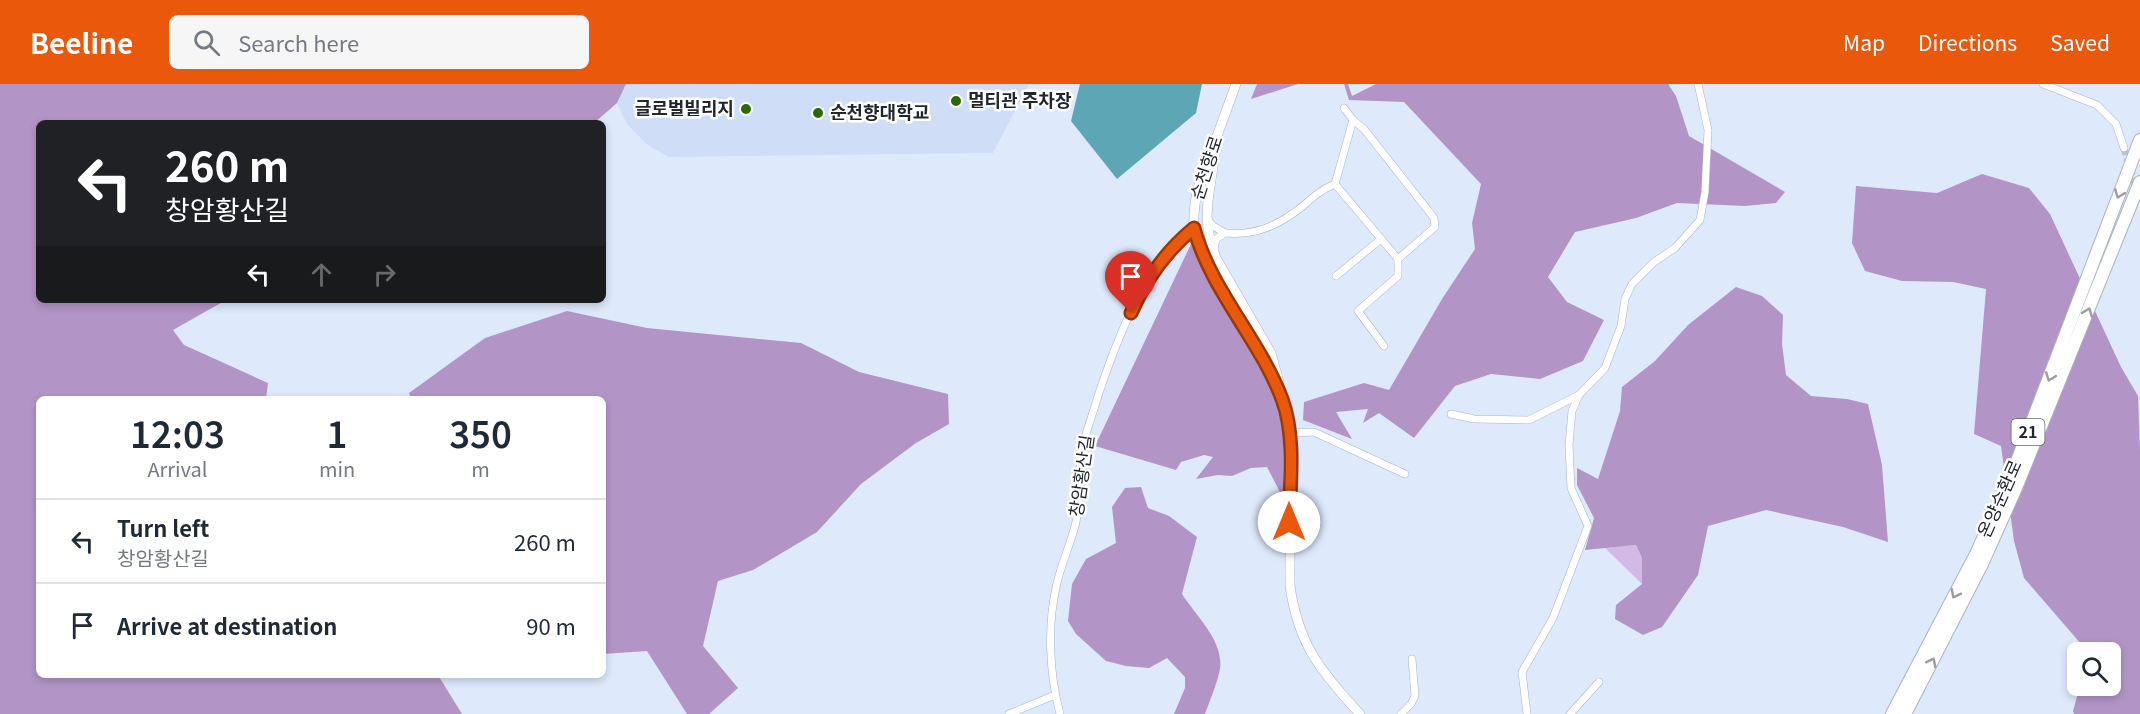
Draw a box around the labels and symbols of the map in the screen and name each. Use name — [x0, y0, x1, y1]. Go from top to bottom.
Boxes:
place label: 멀티관 주차장 — [968, 86, 1072, 112]
place label: 글로벌빌리지 — [635, 94, 734, 120]
marker: 멀티관 주차장 — [949, 94, 963, 108]
place label: 순천향대학교 — [830, 98, 929, 124]
marker: 글로벌빌리지 — [739, 102, 753, 116]
marker: 순천향대학교 — [811, 106, 825, 120]
street label: 순천향로 — [1182, 132, 1228, 203]
one-way arrow — [2114, 188, 2126, 199]
pin — [1105, 251, 1156, 313]
one-way arrow — [2081, 307, 2093, 318]
one-way arrow — [2045, 371, 2057, 382]
road number: 21 — [2012, 419, 2044, 445]
street label: 창암황산길 — [1061, 433, 1099, 519]
street label: 온양순환로 — [1969, 455, 2027, 541]
position arrow — [1257, 490, 1321, 554]
one-way arrow — [1951, 587, 1962, 598]
one-way arrow — [1924, 657, 1936, 668]

